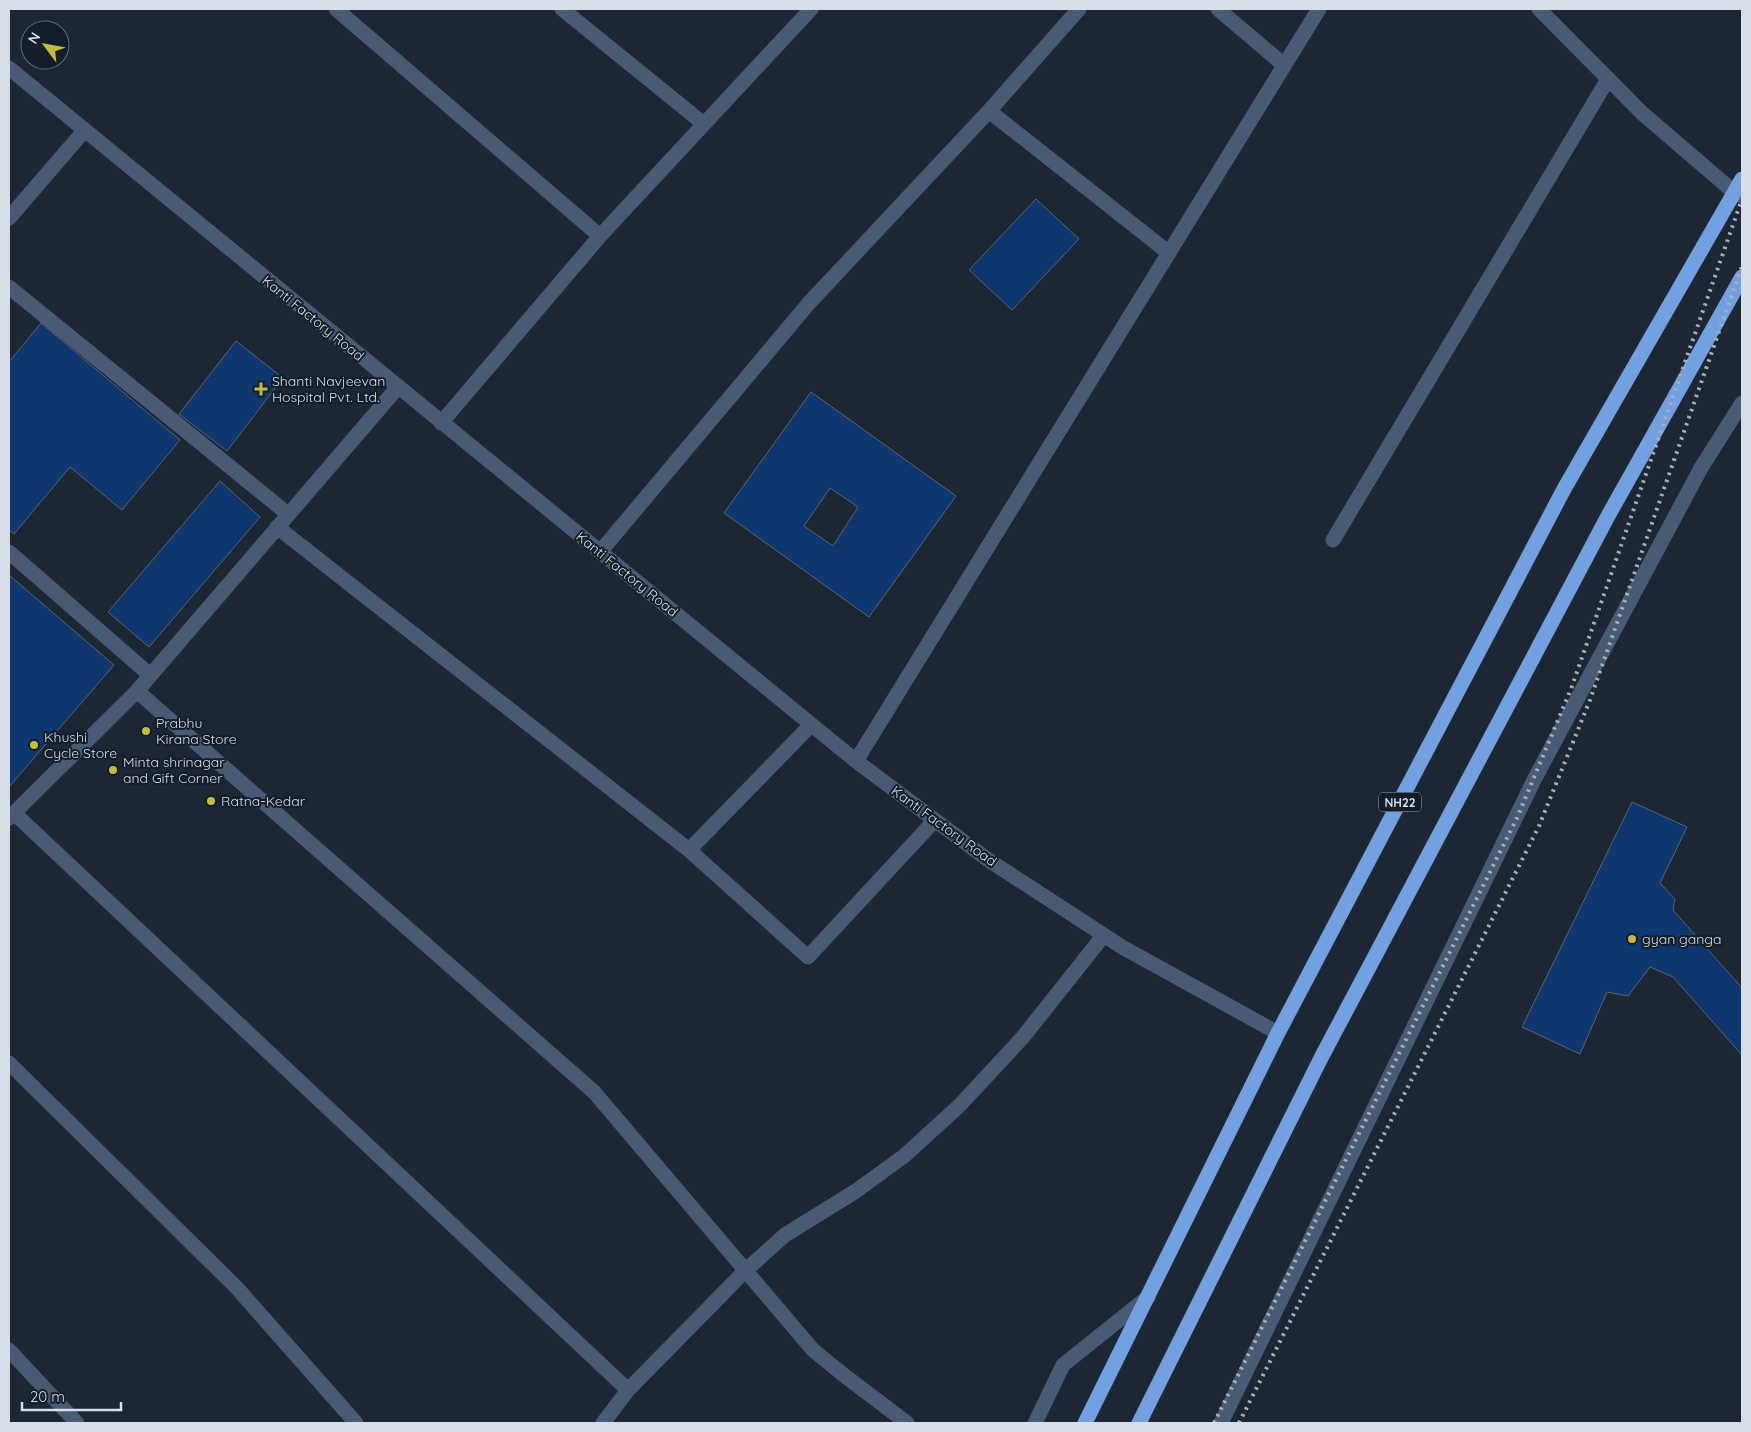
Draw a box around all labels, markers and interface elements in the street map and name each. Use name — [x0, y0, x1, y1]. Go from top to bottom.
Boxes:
north arrow — [20, 20, 70, 70]
text: N — [24, 29, 44, 47]
street label: Kanti Factory Road — [258, 271, 368, 365]
place label: Shanti Navjeevan Hospital Pvt. Ltd. — [272, 372, 385, 406]
marker: Shanti Navjeevan Hospital Pvt. Ltd. — [254, 382, 268, 396]
street label: Kanti Factory Road — [572, 527, 682, 621]
place label: Prabhu Kirana Store — [156, 714, 237, 748]
marker: Prabhu Kirana Store — [140, 725, 152, 737]
place label: Khushi Cycle Store — [44, 728, 117, 762]
marker: Khushi Cycle Store — [28, 739, 40, 751]
place label: Minta shrinagar and Gift Corner — [123, 753, 225, 787]
marker: Minta shrinagar and Gift Corner — [107, 764, 119, 776]
street label: Kanti Factory Road — [888, 782, 1000, 870]
place label: Ratna-Kedar — [221, 792, 306, 810]
road number: NH22 — [1379, 792, 1421, 812]
marker: Ratna-Kedar — [205, 795, 217, 807]
place label: gyan ganga — [1642, 930, 1721, 948]
marker: gyan ganga — [1626, 933, 1638, 945]
scale bar — [22, 1380, 121, 1412]
text: 20 m — [30, 1387, 65, 1406]

